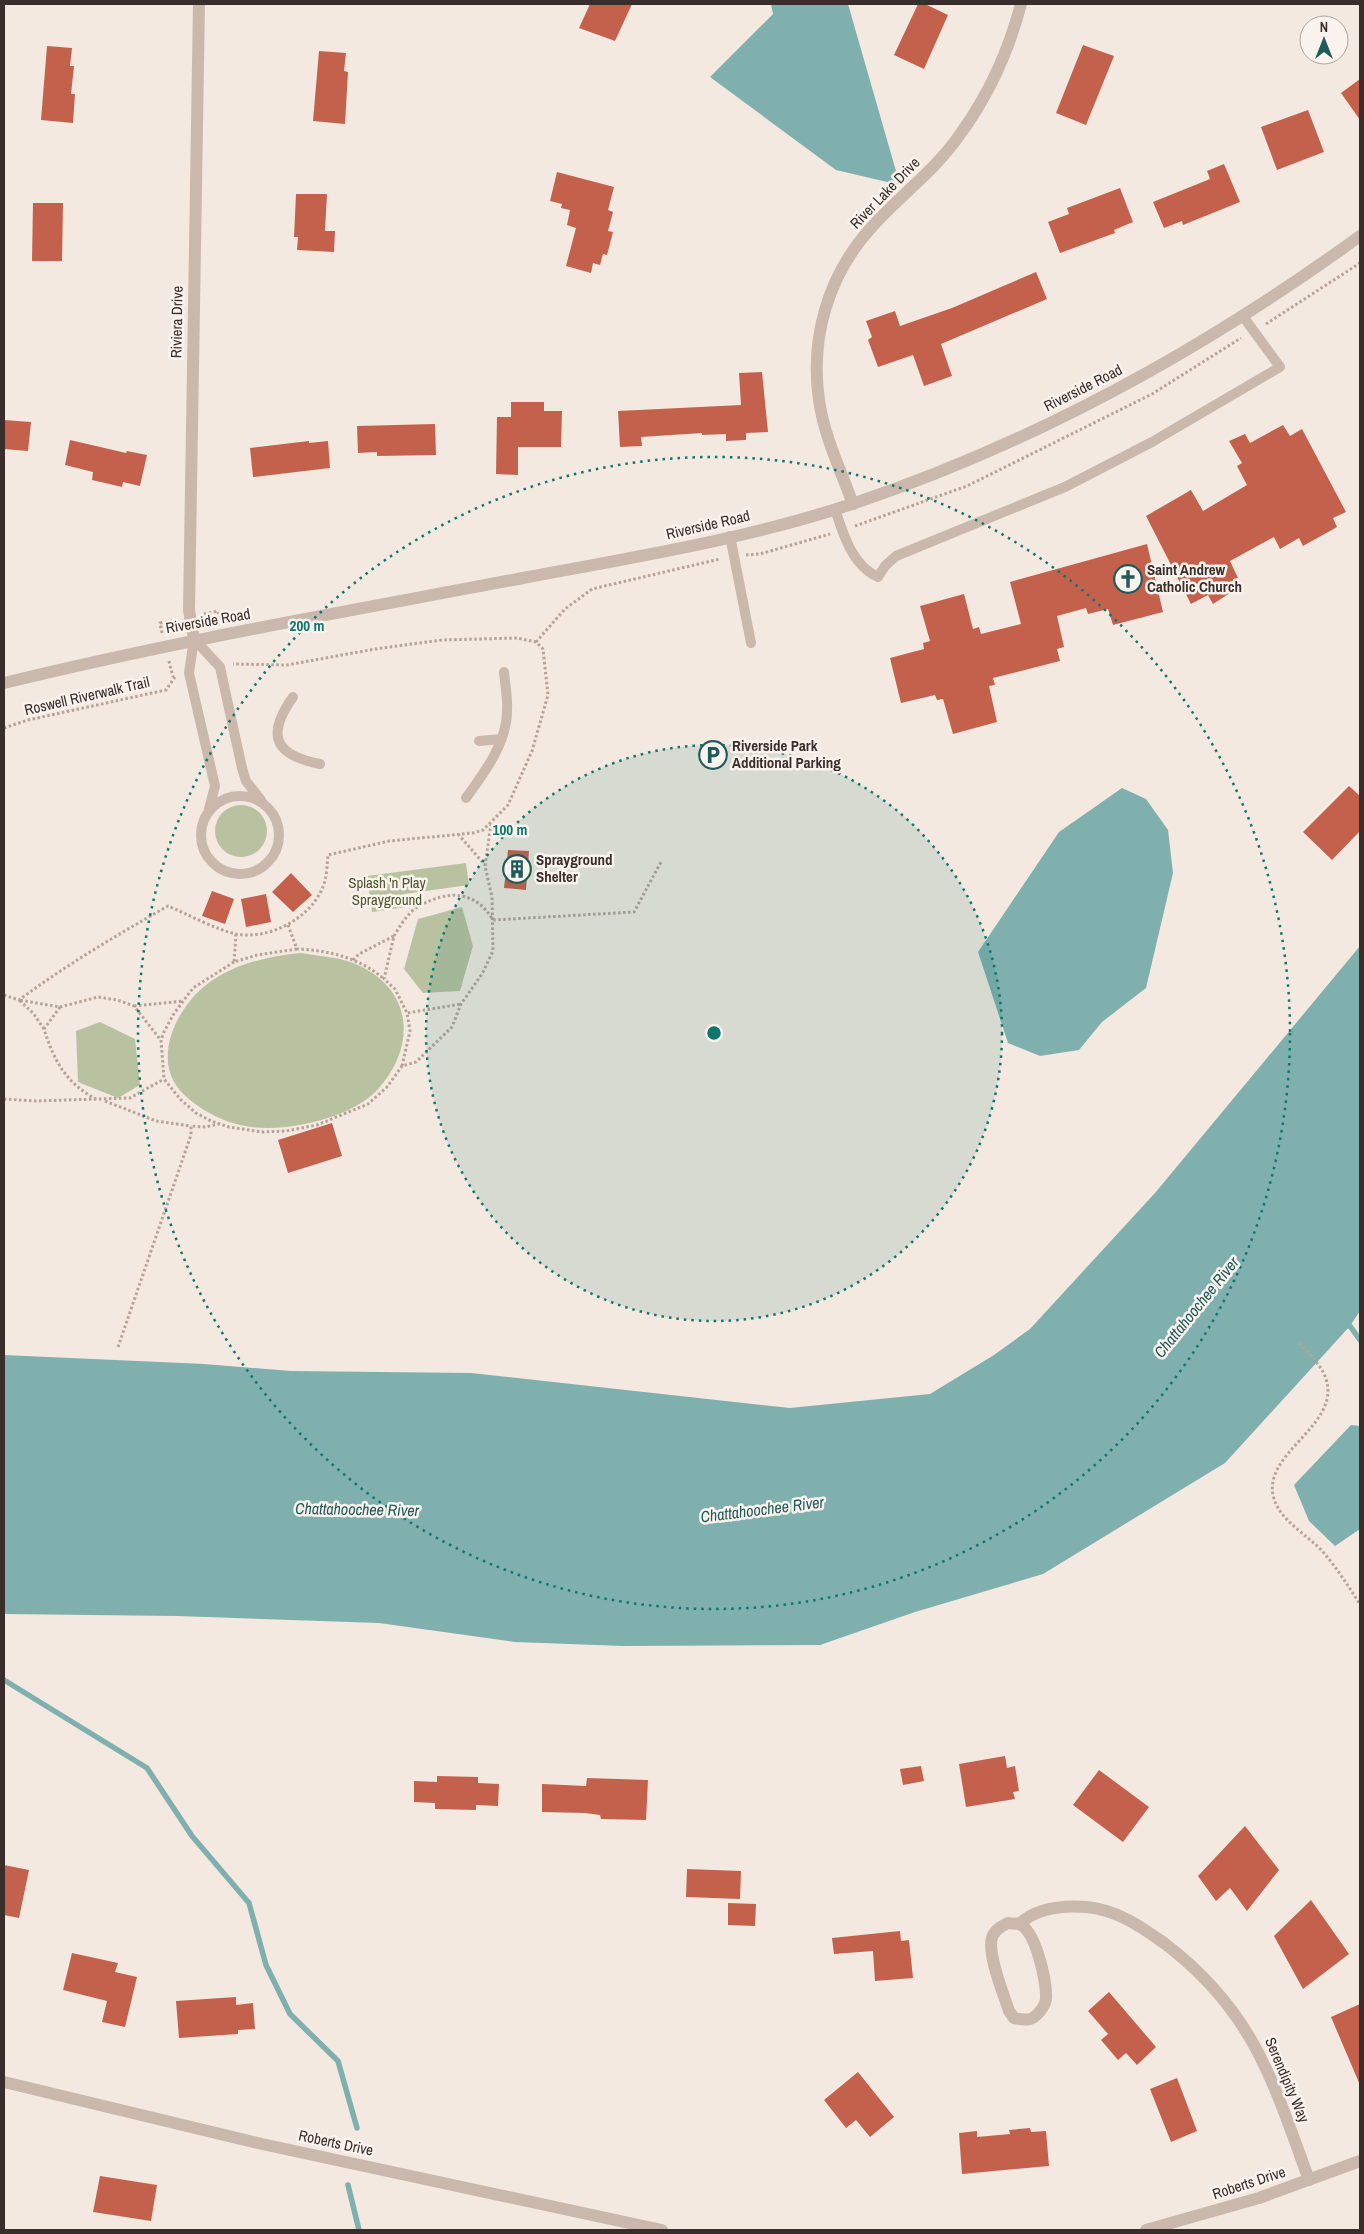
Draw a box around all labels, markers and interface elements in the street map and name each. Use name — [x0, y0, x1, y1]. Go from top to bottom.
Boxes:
north arrow — [1299, 15, 1349, 65]
text: N — [1320, 18, 1328, 36]
street label: River Lake Drive — [845, 152, 924, 233]
street label: Riviera Drive — [165, 285, 188, 358]
street label: Riverside Road — [1040, 359, 1126, 416]
street label: Riverside Road — [664, 505, 752, 544]
place label: Saint Andrew Catholic Church — [1147, 559, 1242, 597]
church icon: Saint Andrew Catholic Church — [1113, 564, 1143, 594]
street label: Riverside Road — [164, 603, 252, 638]
text: 200 m — [290, 615, 324, 636]
street label: Roswell Riverwalk Trail — [22, 671, 152, 720]
place label: Riverside Park Additional Parking — [732, 735, 841, 773]
parking icon: Riverside Park Additional Parking — [698, 740, 728, 770]
text: 100 m — [493, 819, 527, 840]
place label: Sprayground Shelter — [536, 849, 613, 887]
building icon: Sprayground Shelter — [502, 854, 532, 884]
park label: Splash 'n Play Sprayground — [348, 872, 427, 910]
centre of rings — [705, 1024, 723, 1042]
water label: Chattahoochee River — [1148, 1251, 1244, 1362]
water label: Chattahoochee River — [699, 1490, 825, 1527]
water label: Chattahoochee River — [295, 1497, 420, 1521]
street label: Serendipity Way — [1260, 2034, 1315, 2126]
street label: Roberts Drive — [297, 2124, 376, 2161]
street label: Roberts Drive — [1210, 2161, 1288, 2204]

